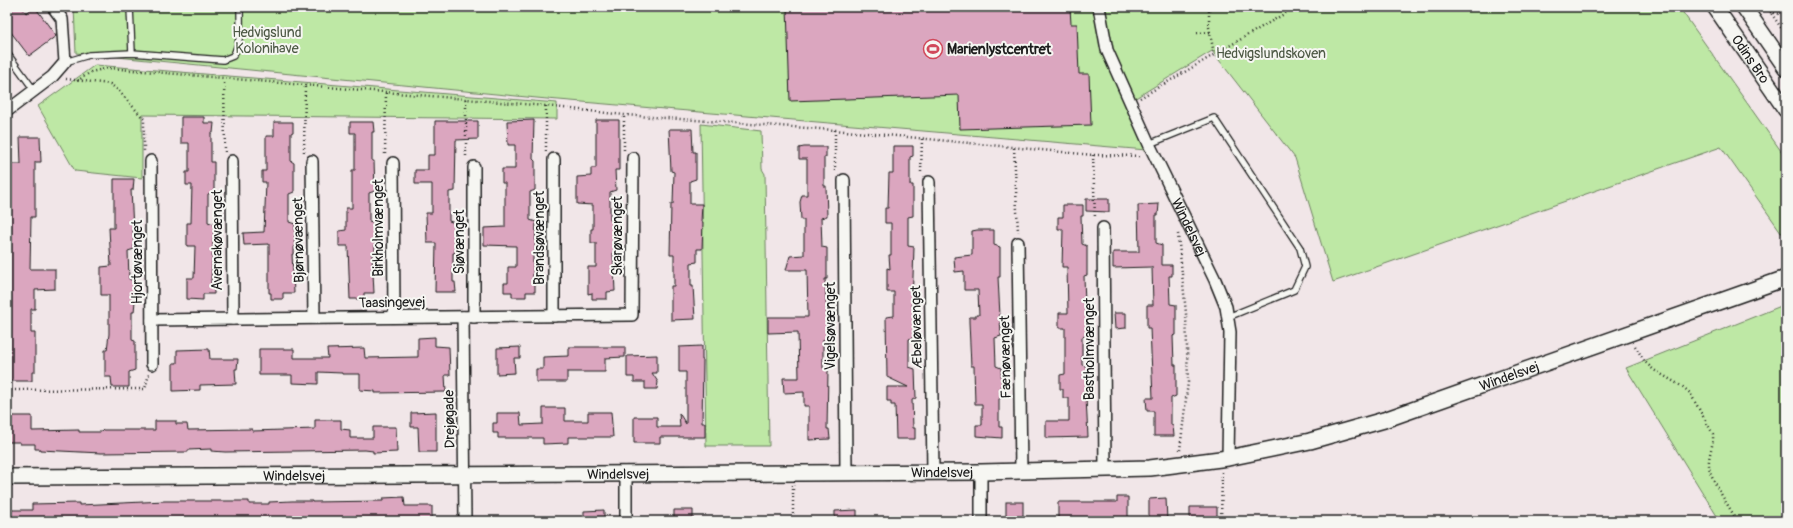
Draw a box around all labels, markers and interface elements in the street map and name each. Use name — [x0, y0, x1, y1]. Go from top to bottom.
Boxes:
park label: Hedvigslund Kolonihave — [232, 24, 302, 57]
street label: Odins Bro — [1728, 32, 1773, 87]
sports icon: Marienlystcentret — [922, 38, 944, 60]
place label: Marienlystcentret — [947, 41, 1052, 58]
park label: Hedvigslundskoven — [1216, 45, 1326, 62]
street label: Birkholmvænget — [370, 179, 387, 277]
street label: Avernakøvænget — [209, 189, 226, 290]
street label: Brandsøvænget — [531, 191, 548, 285]
street label: Skarøvænget — [609, 196, 626, 276]
street label: Windelsvej — [1168, 196, 1210, 259]
street label: Bjørnøvænget — [289, 197, 308, 283]
street label: Siøvænget — [451, 209, 468, 274]
street label: Hjortøvænget — [129, 220, 146, 304]
street label: Vigelsøvænget — [822, 281, 839, 370]
street label: Æbeløvænget — [907, 285, 926, 369]
street label: Taasingevej — [358, 293, 426, 312]
street label: Bastholmvænget — [1081, 297, 1098, 400]
street label: Fænøvænget — [996, 315, 1015, 399]
street label: Windelsvej — [1477, 358, 1541, 395]
street label: Drejøgade — [440, 389, 459, 448]
street label: Windelsvej — [911, 464, 973, 481]
street label: Windelsvej — [587, 466, 649, 483]
street label: Windelsvej — [263, 467, 325, 485]

